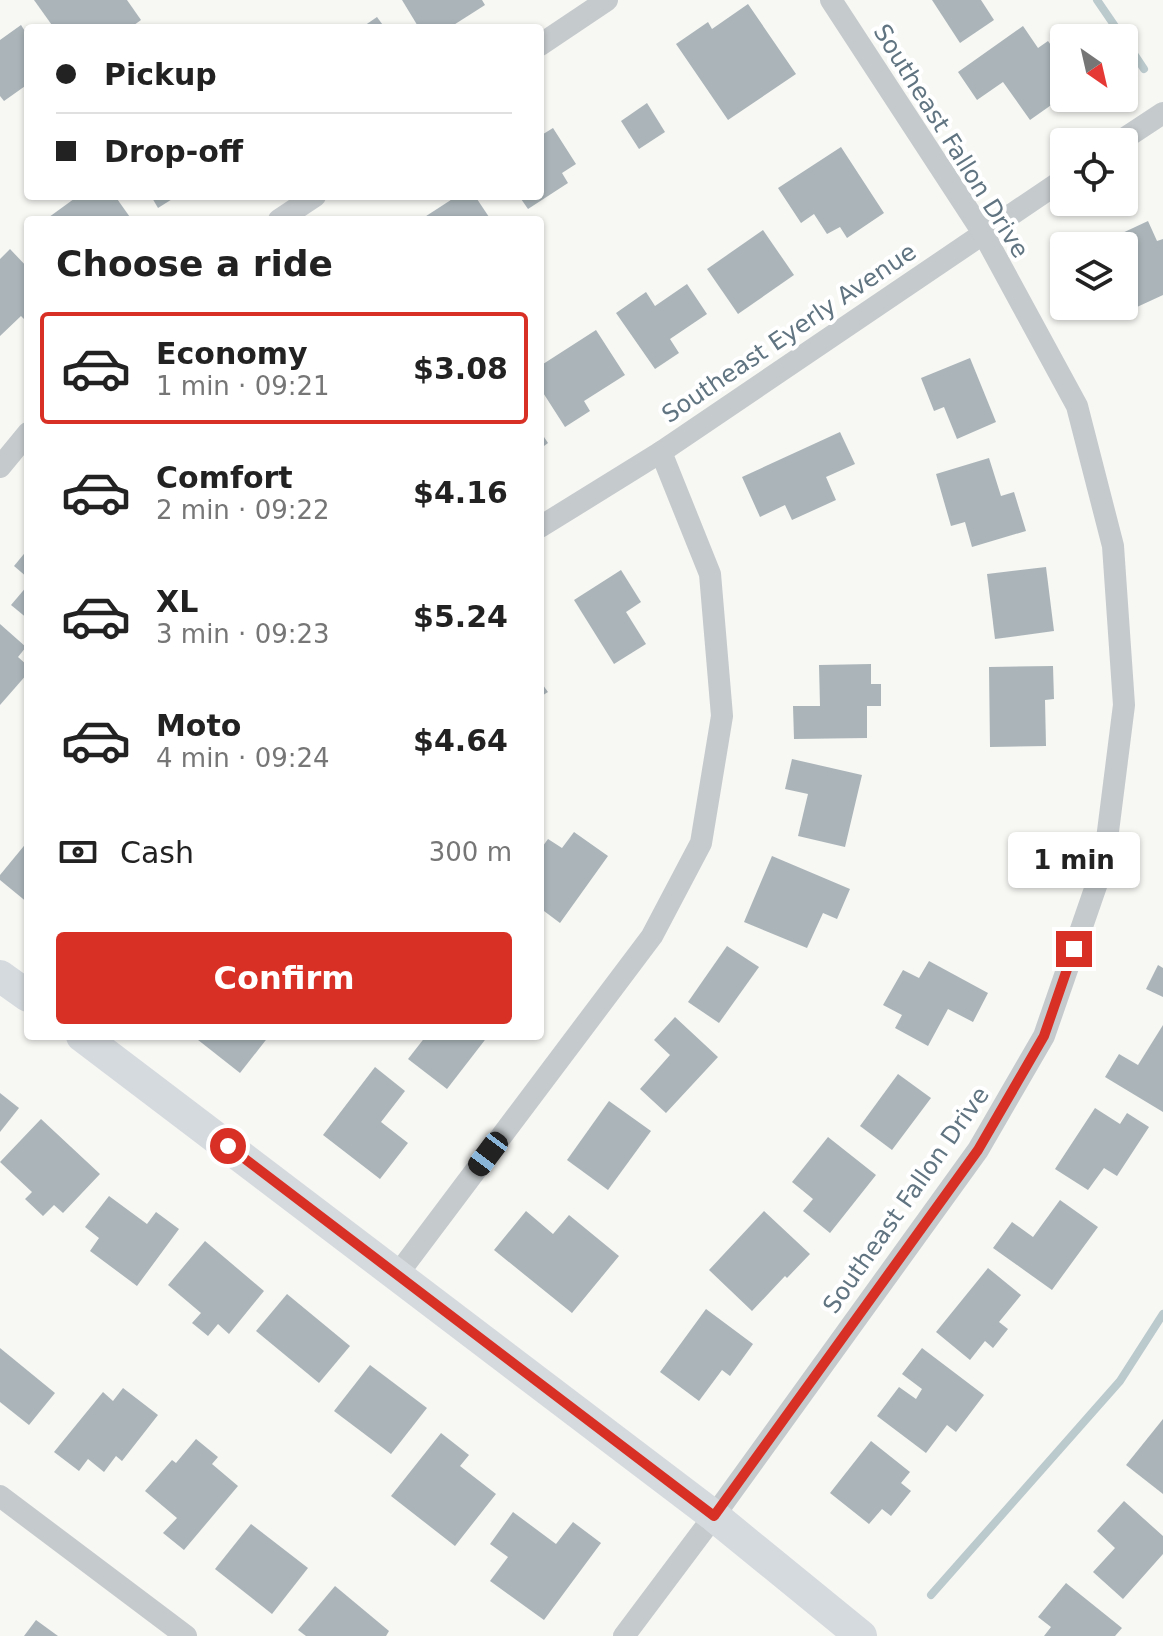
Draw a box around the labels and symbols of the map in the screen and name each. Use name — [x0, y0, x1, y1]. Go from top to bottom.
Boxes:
street label: Southeast Fallon Drive — [868, 19, 1034, 263]
north arrow — [1050, 24, 1138, 112]
street label: Southeast Eyerly Avenue — [657, 237, 921, 429]
callout: 1 min — [1008, 833, 1140, 889]
route end — [1056, 931, 1092, 967]
street label: Southeast Fallon Drive — [817, 1081, 995, 1319]
route start — [210, 1128, 246, 1164]
car — [464, 1128, 512, 1180]

